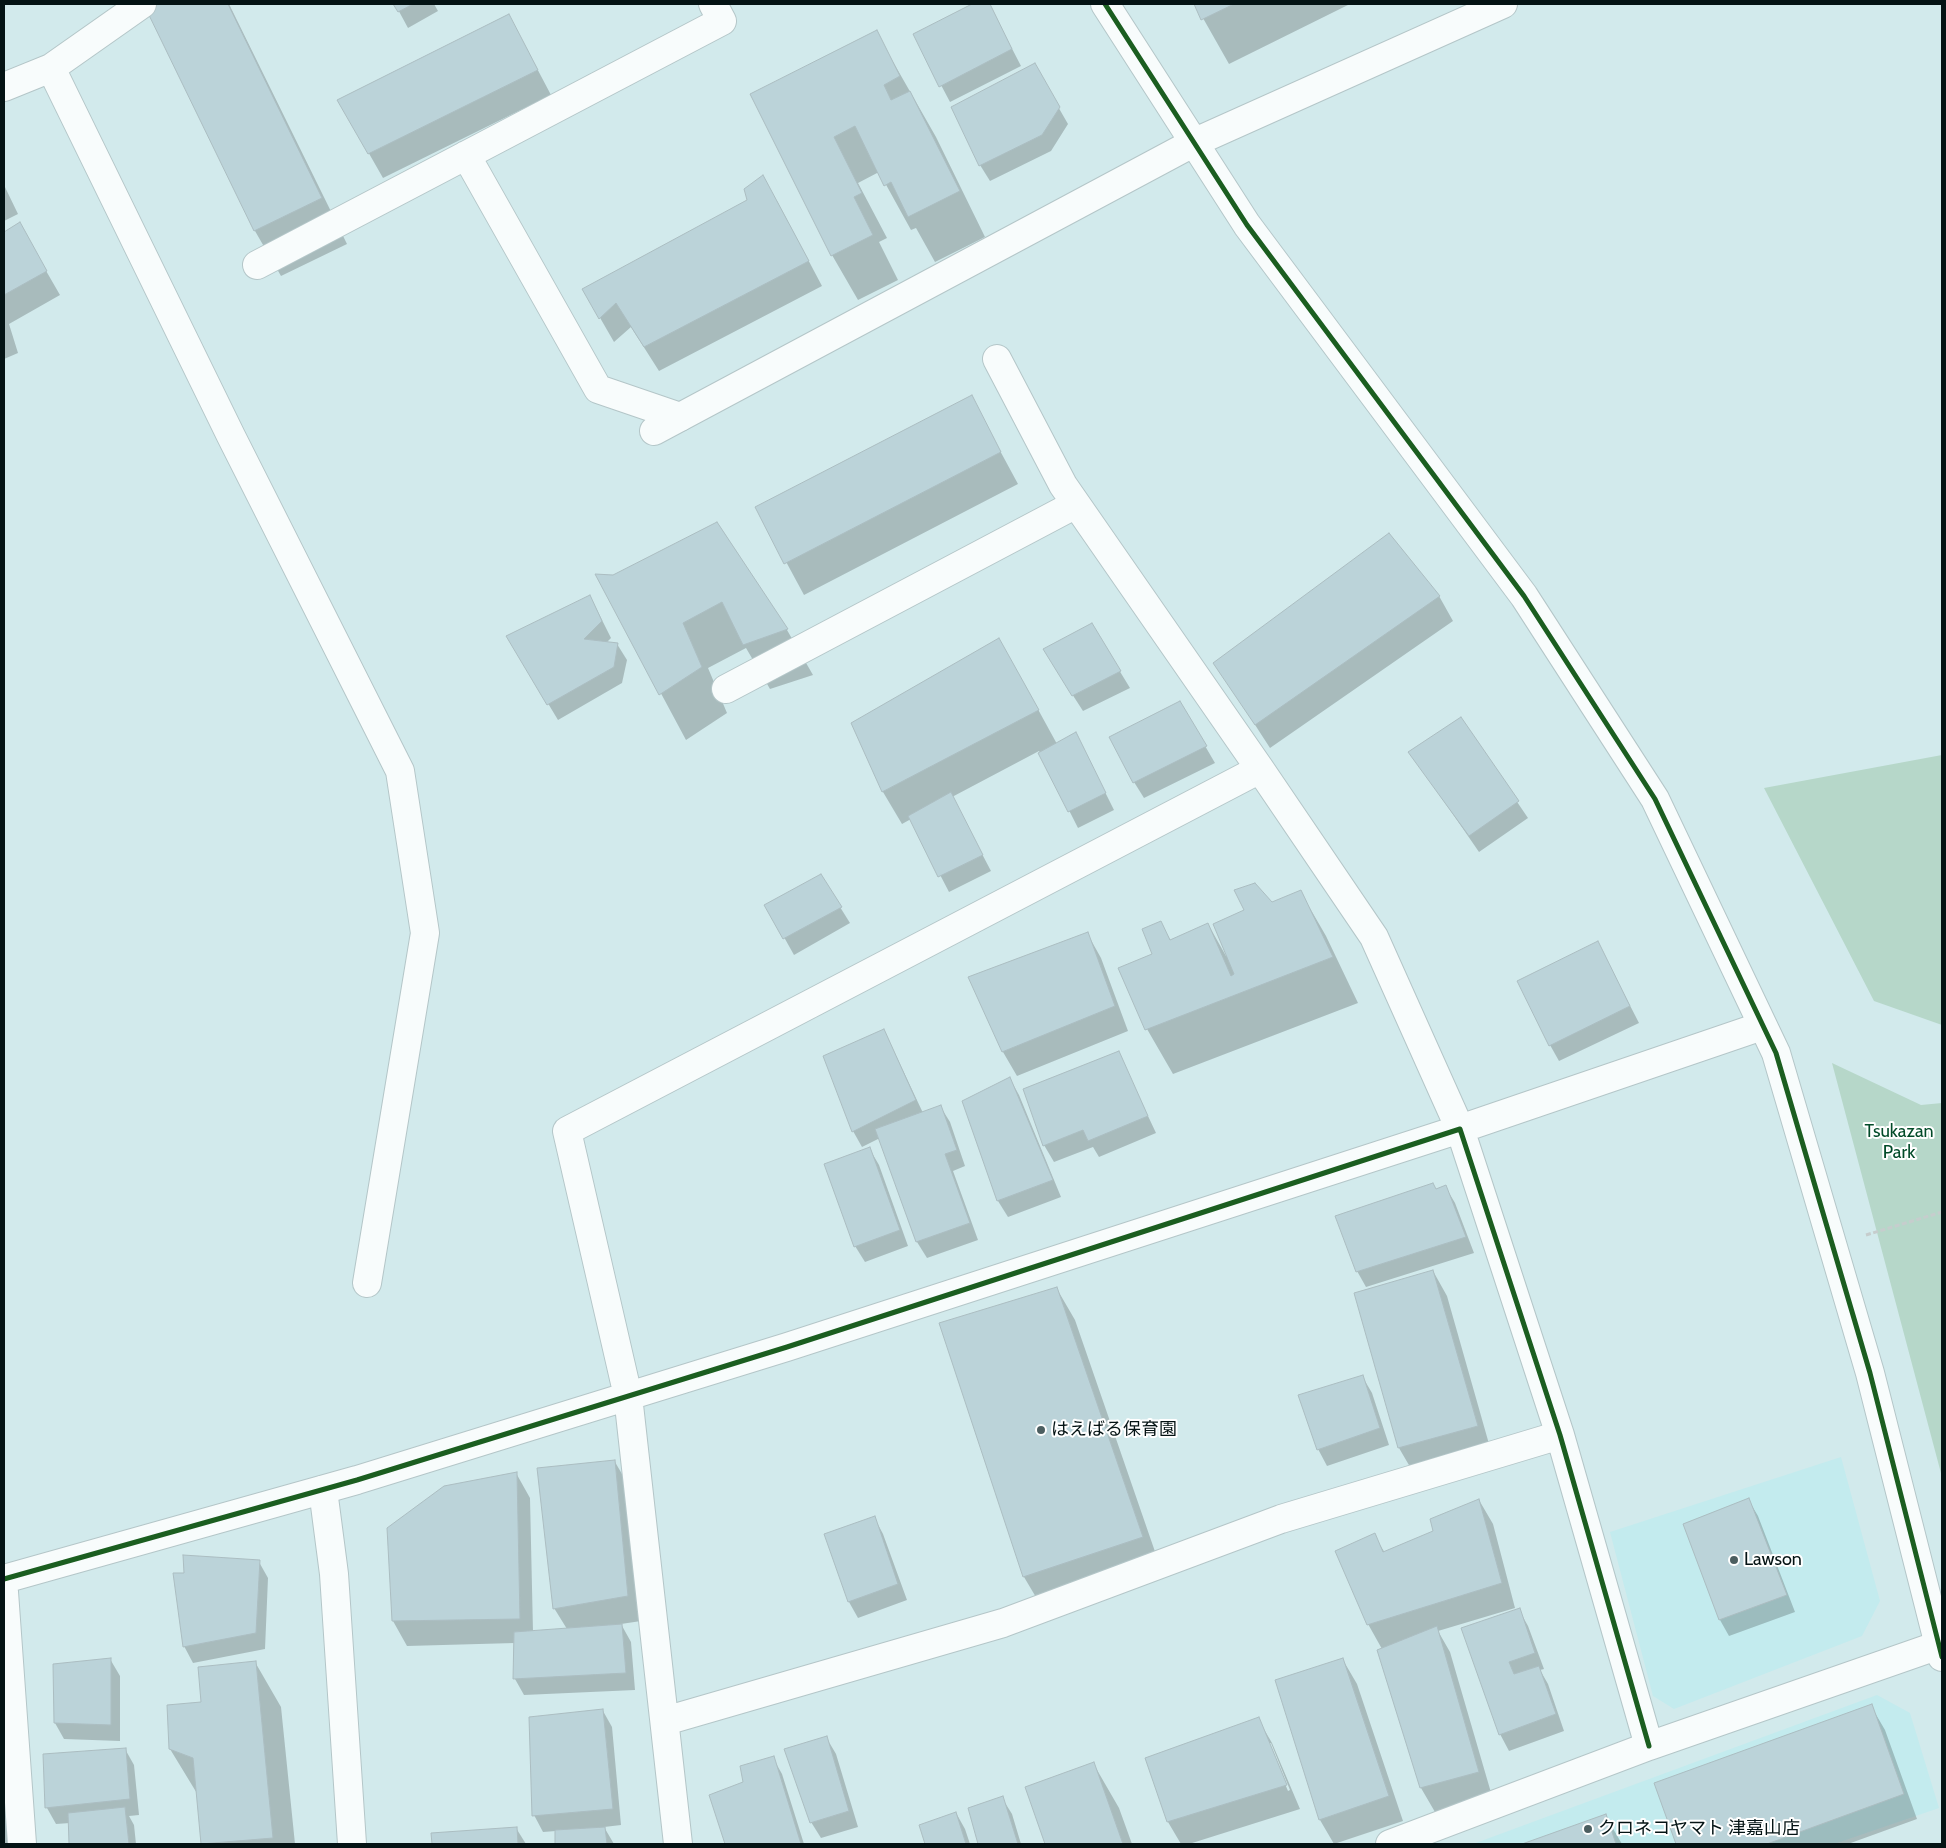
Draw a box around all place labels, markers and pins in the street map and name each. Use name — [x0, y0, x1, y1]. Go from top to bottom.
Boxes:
place label: はえばる保育園 — [1051, 1419, 1177, 1441]
marker: はえばる保育園 — [1035, 1424, 1047, 1436]
place label: Lawson — [1744, 1549, 1802, 1571]
marker: Lawson — [1728, 1554, 1740, 1566]
place label: クロネコヤマト 津嘉山店 — [1598, 1818, 1800, 1840]
marker: クロネコヤマト 津嘉山店 — [1582, 1823, 1594, 1835]

